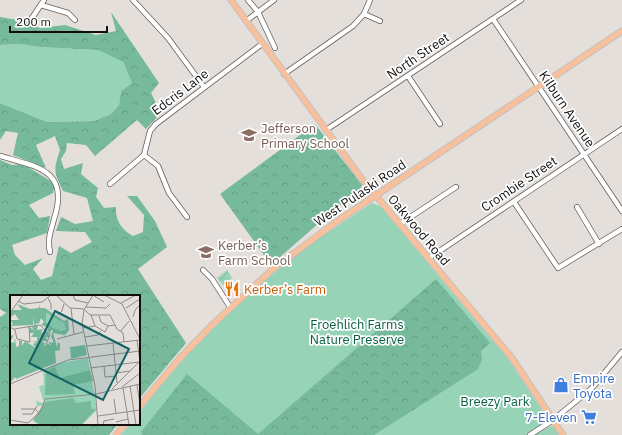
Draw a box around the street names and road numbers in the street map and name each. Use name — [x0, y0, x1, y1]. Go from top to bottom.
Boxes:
street label: North Street — [383, 29, 453, 83]
street label: Edcris Lane — [148, 65, 212, 119]
street label: Kilburn Avenue — [535, 68, 599, 150]
street label: Crombie Street — [478, 152, 560, 216]
street label: West Pulaski Road — [311, 156, 409, 230]
street label: Oakwood Road — [384, 191, 454, 269]

